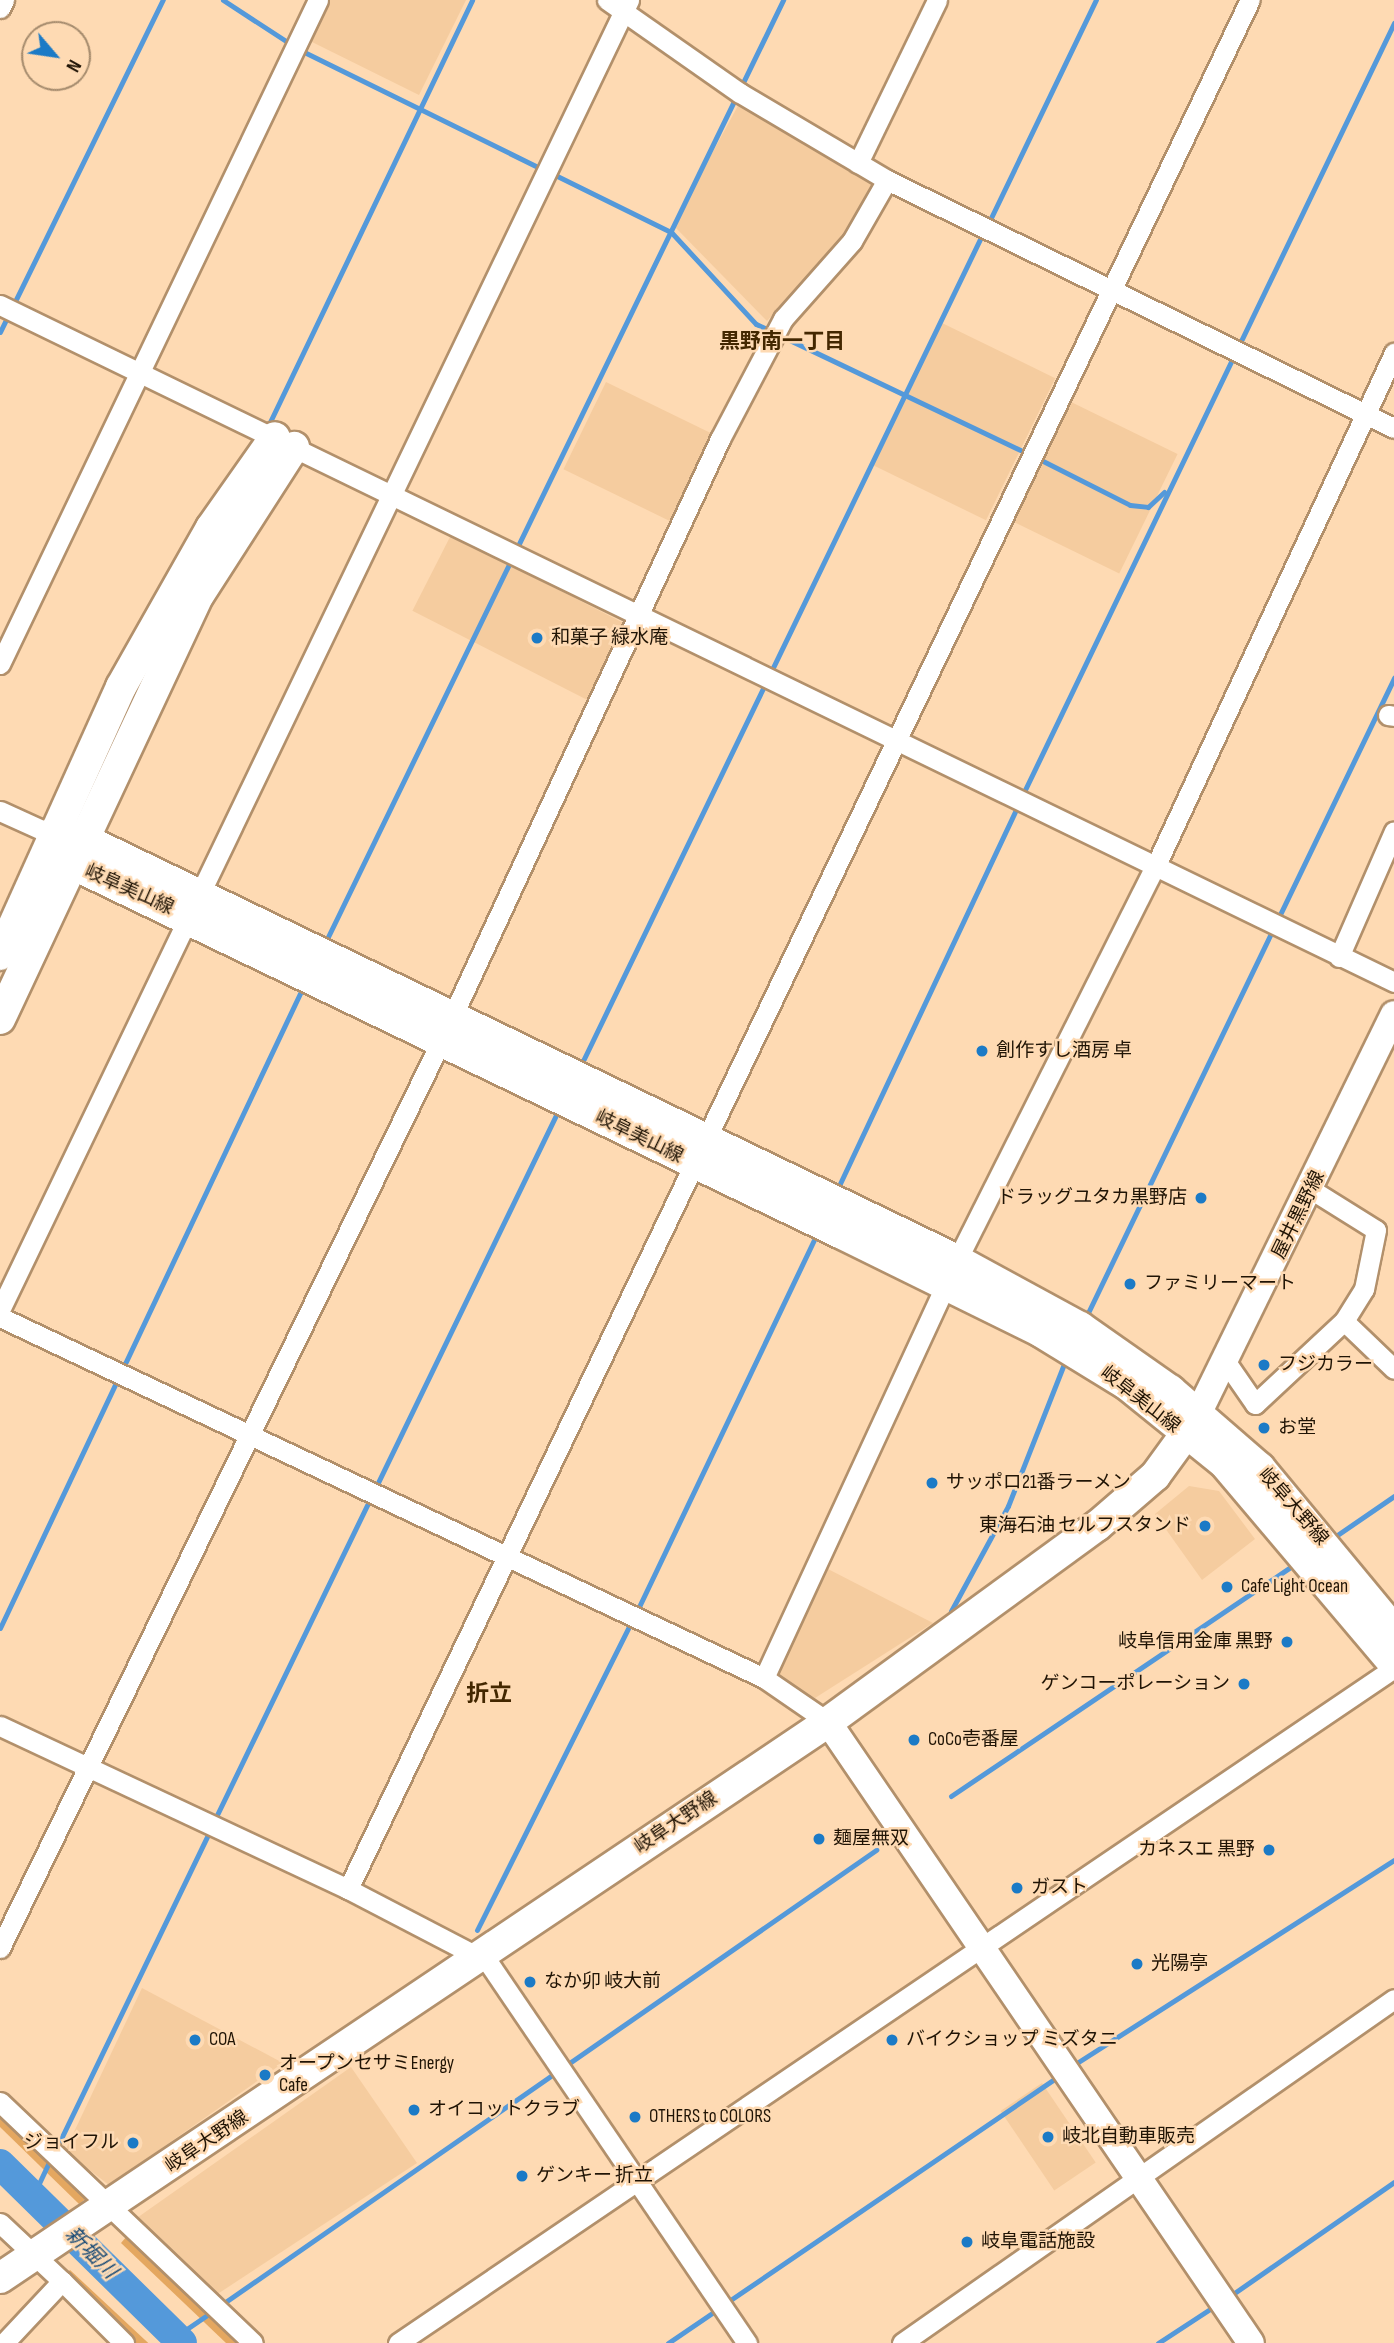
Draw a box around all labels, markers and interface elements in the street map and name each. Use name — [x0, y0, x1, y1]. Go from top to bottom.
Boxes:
north arrow — [21, 21, 91, 91]
text: N — [61, 55, 86, 75]
district label: 黒野南一丁目 — [719, 329, 845, 355]
place label: 和菓子 緑水庵 — [551, 627, 668, 649]
marker: 和菓子 緑水庵 — [529, 630, 545, 646]
street label: 岐阜美山線 — [81, 860, 177, 920]
place label: 創作すし酒房 卓 — [996, 1040, 1132, 1062]
marker: 創作すし酒房 卓 — [974, 1043, 990, 1059]
street label: 岐阜美山線 — [591, 1106, 687, 1168]
street label: 屋井黒野線 — [1268, 1167, 1330, 1263]
place label: ドラッグユタカ黒野店 — [997, 1187, 1187, 1209]
marker: ドラッグユタカ黒野店 — [1193, 1190, 1209, 1206]
place label: ファミリーマート — [1144, 1273, 1296, 1295]
marker: ファミリーマート — [1122, 1276, 1138, 1292]
place label: フジカラー — [1278, 1354, 1373, 1376]
marker: フジカラー — [1256, 1357, 1272, 1373]
street label: 岐阜美山線 — [1096, 1362, 1184, 1438]
place label: お堂 — [1278, 1417, 1316, 1439]
marker: お堂 — [1256, 1420, 1272, 1436]
street label: 岐阜大野線 — [1253, 1464, 1333, 1550]
place label: サッポロ21番ラーメン — [946, 1472, 1132, 1494]
marker: サッポロ21番ラーメン — [924, 1475, 940, 1491]
place label: 東海石油 セルフスタンド — [979, 1515, 1191, 1537]
marker: 東海石油 セルフスタンド — [1197, 1518, 1213, 1534]
place label: Cafe Light Ocean — [1241, 1576, 1348, 1598]
marker: Cafe Light Ocean — [1219, 1579, 1235, 1595]
place label: 岐阜信用金庫 黒野 — [1118, 1631, 1273, 1653]
marker: 岐阜信用金庫 黒野 — [1279, 1634, 1295, 1650]
place label: ゲンコーポレーション — [1040, 1673, 1230, 1695]
marker: ゲンコーポレーション — [1236, 1676, 1252, 1692]
district label: 折立 — [466, 1680, 512, 1708]
place label: CoCo壱番屋 — [928, 1729, 1019, 1751]
marker: CoCo壱番屋 — [906, 1732, 922, 1748]
street label: 岐阜大野線 — [630, 1787, 722, 1859]
place label: 麺屋無双 — [833, 1828, 909, 1850]
marker: 麺屋無双 — [811, 1831, 827, 1847]
place label: カネスエ 黒野 — [1138, 1839, 1255, 1861]
marker: カネスエ 黒野 — [1261, 1842, 1277, 1858]
place label: ガスト — [1031, 1877, 1088, 1899]
marker: ガスト — [1009, 1880, 1025, 1896]
place label: 光陽亭 — [1151, 1953, 1208, 1975]
marker: 光陽亭 — [1129, 1956, 1145, 1972]
place label: なか卯 岐大前 — [544, 1971, 661, 1993]
marker: なか卯 岐大前 — [522, 1974, 538, 1990]
place label: COA — [209, 2029, 236, 2051]
place label: バイクショップ ミズタニ — [906, 2029, 1118, 2051]
marker: COA — [187, 2032, 203, 2048]
marker: バイクショップ ミズタニ — [884, 2032, 900, 2048]
place label: オープンセサミEnergy Cafe — [279, 2053, 455, 2097]
marker: オープンセサミEnergy Cafe — [257, 2067, 273, 2083]
place label: オイコットクラブ — [428, 2099, 580, 2121]
marker: オイコットクラブ — [406, 2102, 422, 2118]
street label: 岐阜大野線 — [161, 2106, 253, 2178]
place label: OTHERS to COLORS — [649, 2106, 771, 2128]
marker: OTHERS to COLORS — [627, 2109, 643, 2125]
place label: 岐北自動車販売 — [1062, 2126, 1195, 2148]
marker: 岐北自動車販売 — [1040, 2129, 1056, 2145]
place label: ジョイフル — [24, 2132, 119, 2154]
marker: ジョイフル — [125, 2135, 141, 2151]
place label: ゲンキー 折立 — [536, 2165, 653, 2187]
marker: ゲンキー 折立 — [514, 2168, 530, 2184]
water label: 新堀川 — [60, 2222, 122, 2284]
place label: 岐阜電話施設 — [981, 2231, 1095, 2253]
marker: 岐阜電話施設 — [959, 2234, 975, 2250]

